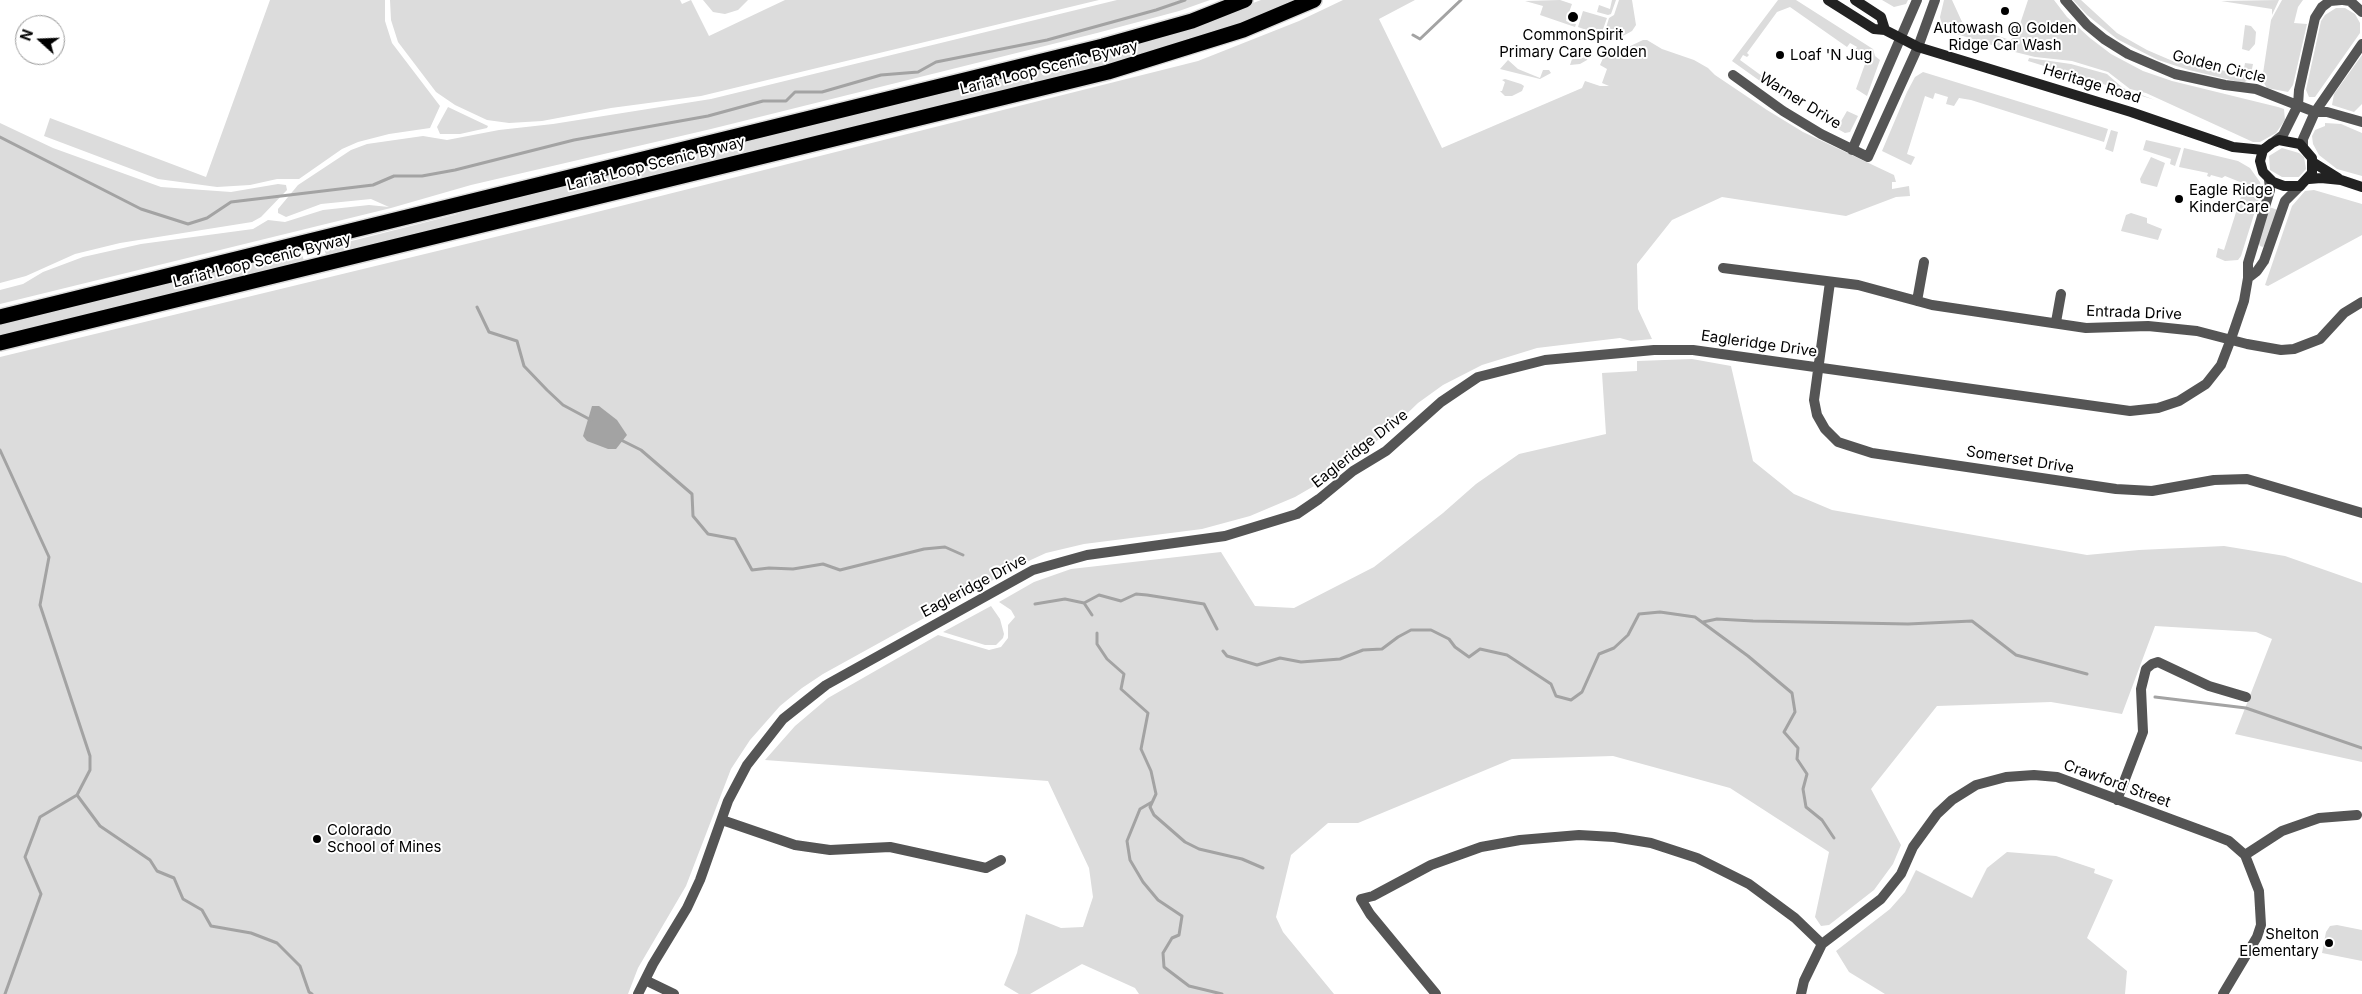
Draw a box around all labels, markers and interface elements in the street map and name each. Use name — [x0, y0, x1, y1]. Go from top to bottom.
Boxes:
marker: Autowash @ Golden Ridge Car Wash — [1999, 5, 2011, 17]
marker: CommonSpirit Primary Care Golden — [1566, 10, 1580, 24]
north arrow — [15, 15, 65, 65]
place label: Autowash @ Golden Ridge Car Wash — [1933, 19, 2077, 54]
place label: CommonSpirit Primary Care Golden — [1499, 26, 1647, 61]
text: N — [17, 27, 36, 43]
street label: Lariat Loop Scenic Byway — [958, 37, 1140, 99]
place label: Loaf 'N Jug — [1790, 46, 1872, 64]
street label: Golden Circle — [2170, 47, 2268, 87]
marker: Loaf 'N Jug — [1774, 49, 1786, 61]
street label: Heritage Road — [2041, 61, 2143, 107]
street label: Warner Drive — [1756, 69, 1844, 133]
street label: Lariat Loop Scenic Byway — [565, 133, 747, 195]
place label: Eagle Ridge KinderCare — [2189, 181, 2273, 216]
marker: Eagle Ridge KinderCare — [2173, 193, 2185, 205]
street label: Lariat Loop Scenic Byway — [171, 230, 353, 292]
street label: Entrada Drive — [2086, 302, 2182, 324]
street label: Eagleridge Drive — [1700, 327, 1818, 361]
street label: Eagleridge Drive — [1308, 406, 1412, 492]
street label: Somerset Drive — [1965, 443, 2075, 477]
street label: Eagleridge Drive — [918, 551, 1030, 621]
street label: Crawford Street — [2061, 756, 2173, 812]
place label: Colorado School of Mines — [327, 821, 441, 856]
marker: Colorado School of Mines — [311, 833, 323, 845]
place label: Shelton Elementary — [2239, 925, 2319, 960]
marker: Shelton Elementary — [2323, 937, 2335, 949]

